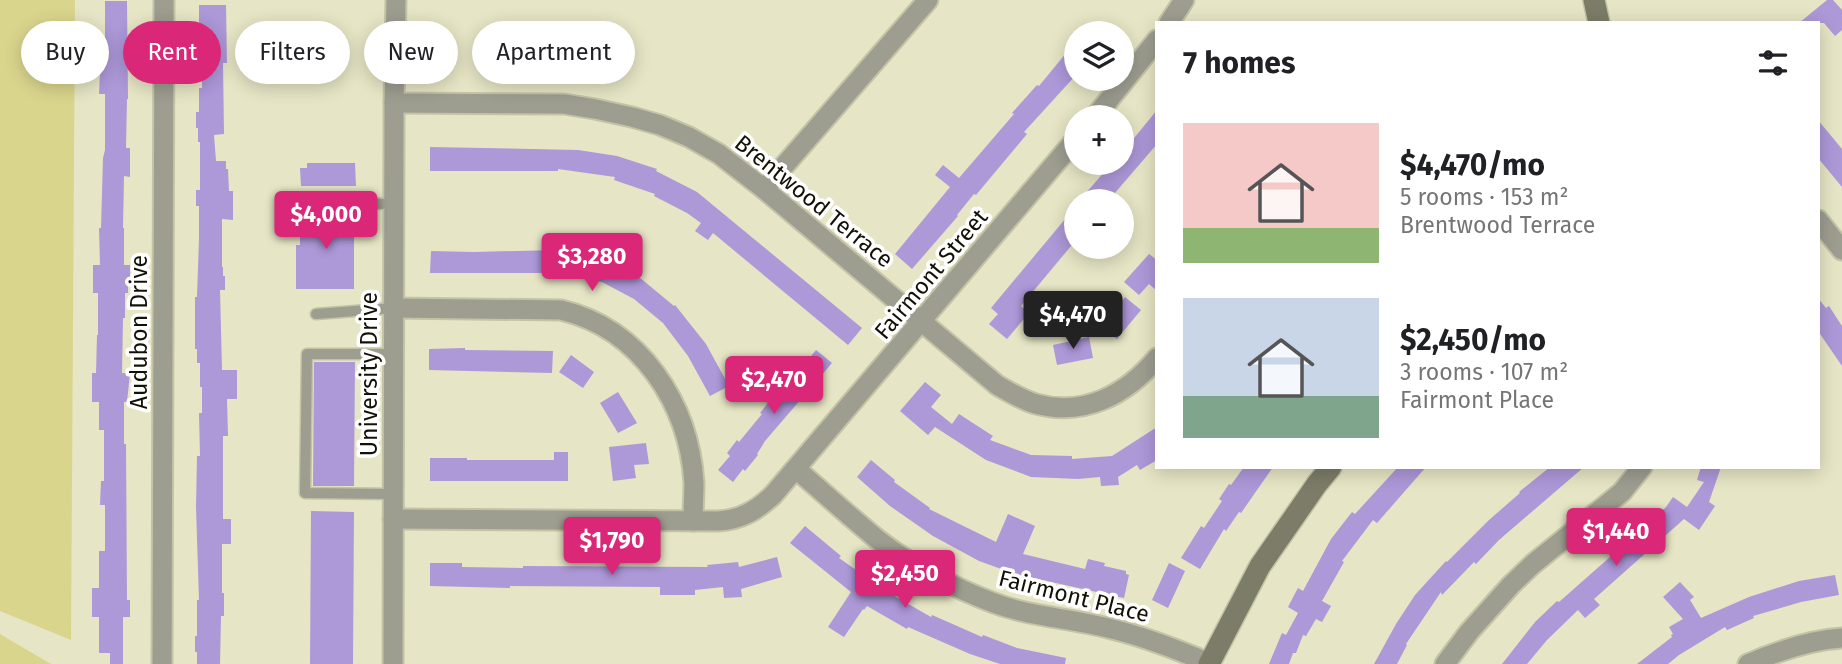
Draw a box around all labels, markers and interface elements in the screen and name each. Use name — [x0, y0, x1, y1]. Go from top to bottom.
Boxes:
chip: Buy — [21, 21, 109, 84]
chip: Rent — [123, 21, 221, 84]
chip: Filters — [235, 21, 350, 84]
chip: New — [364, 21, 458, 84]
chip: Apartment — [472, 21, 635, 84]
map controls — [1064, 21, 1134, 259]
button: layers — [1064, 21, 1134, 91]
icon: filters — [1754, 44, 1792, 82]
text: 7 homes — [1183, 45, 1295, 81]
button: + — [1064, 105, 1134, 175]
street label: Brentwood Terrace — [729, 129, 899, 273]
text: $4,470/mo — [1400, 147, 1545, 183]
icon: home — [1239, 151, 1323, 235]
text: 5 rooms · 153 m² — [1400, 183, 1569, 211]
button: − — [1064, 189, 1134, 259]
pin: $4,000 — [269, 191, 383, 251]
text: $4,000 — [290, 200, 362, 228]
street label: Fairmont Street — [868, 203, 994, 345]
text: Brentwood Terrace — [1400, 211, 1595, 239]
pin: $3,280 — [535, 233, 649, 293]
text: $3,280 — [558, 242, 626, 270]
street label: Audubon Drive — [125, 255, 153, 409]
street label: University Drive — [355, 292, 383, 456]
pin: $4,470 — [1016, 292, 1130, 351]
text: $4,470 — [1040, 300, 1106, 328]
text: $2,450/mo — [1400, 322, 1546, 358]
icon: home — [1239, 326, 1323, 410]
pin: $2,470 — [717, 356, 831, 416]
text: 3 rooms · 107 m² — [1400, 358, 1568, 386]
text: $2,470 — [741, 365, 807, 393]
text: Fairmont Place — [1400, 386, 1554, 414]
pin: $1,440 — [1559, 508, 1673, 568]
text: $1,440 — [1583, 517, 1649, 545]
pin: $1,790 — [555, 518, 669, 577]
text: $1,790 — [580, 526, 644, 554]
pin: $2,450 — [848, 550, 962, 610]
text: $2,450 — [871, 559, 939, 587]
street label: Fairmont Place — [996, 564, 1152, 628]

